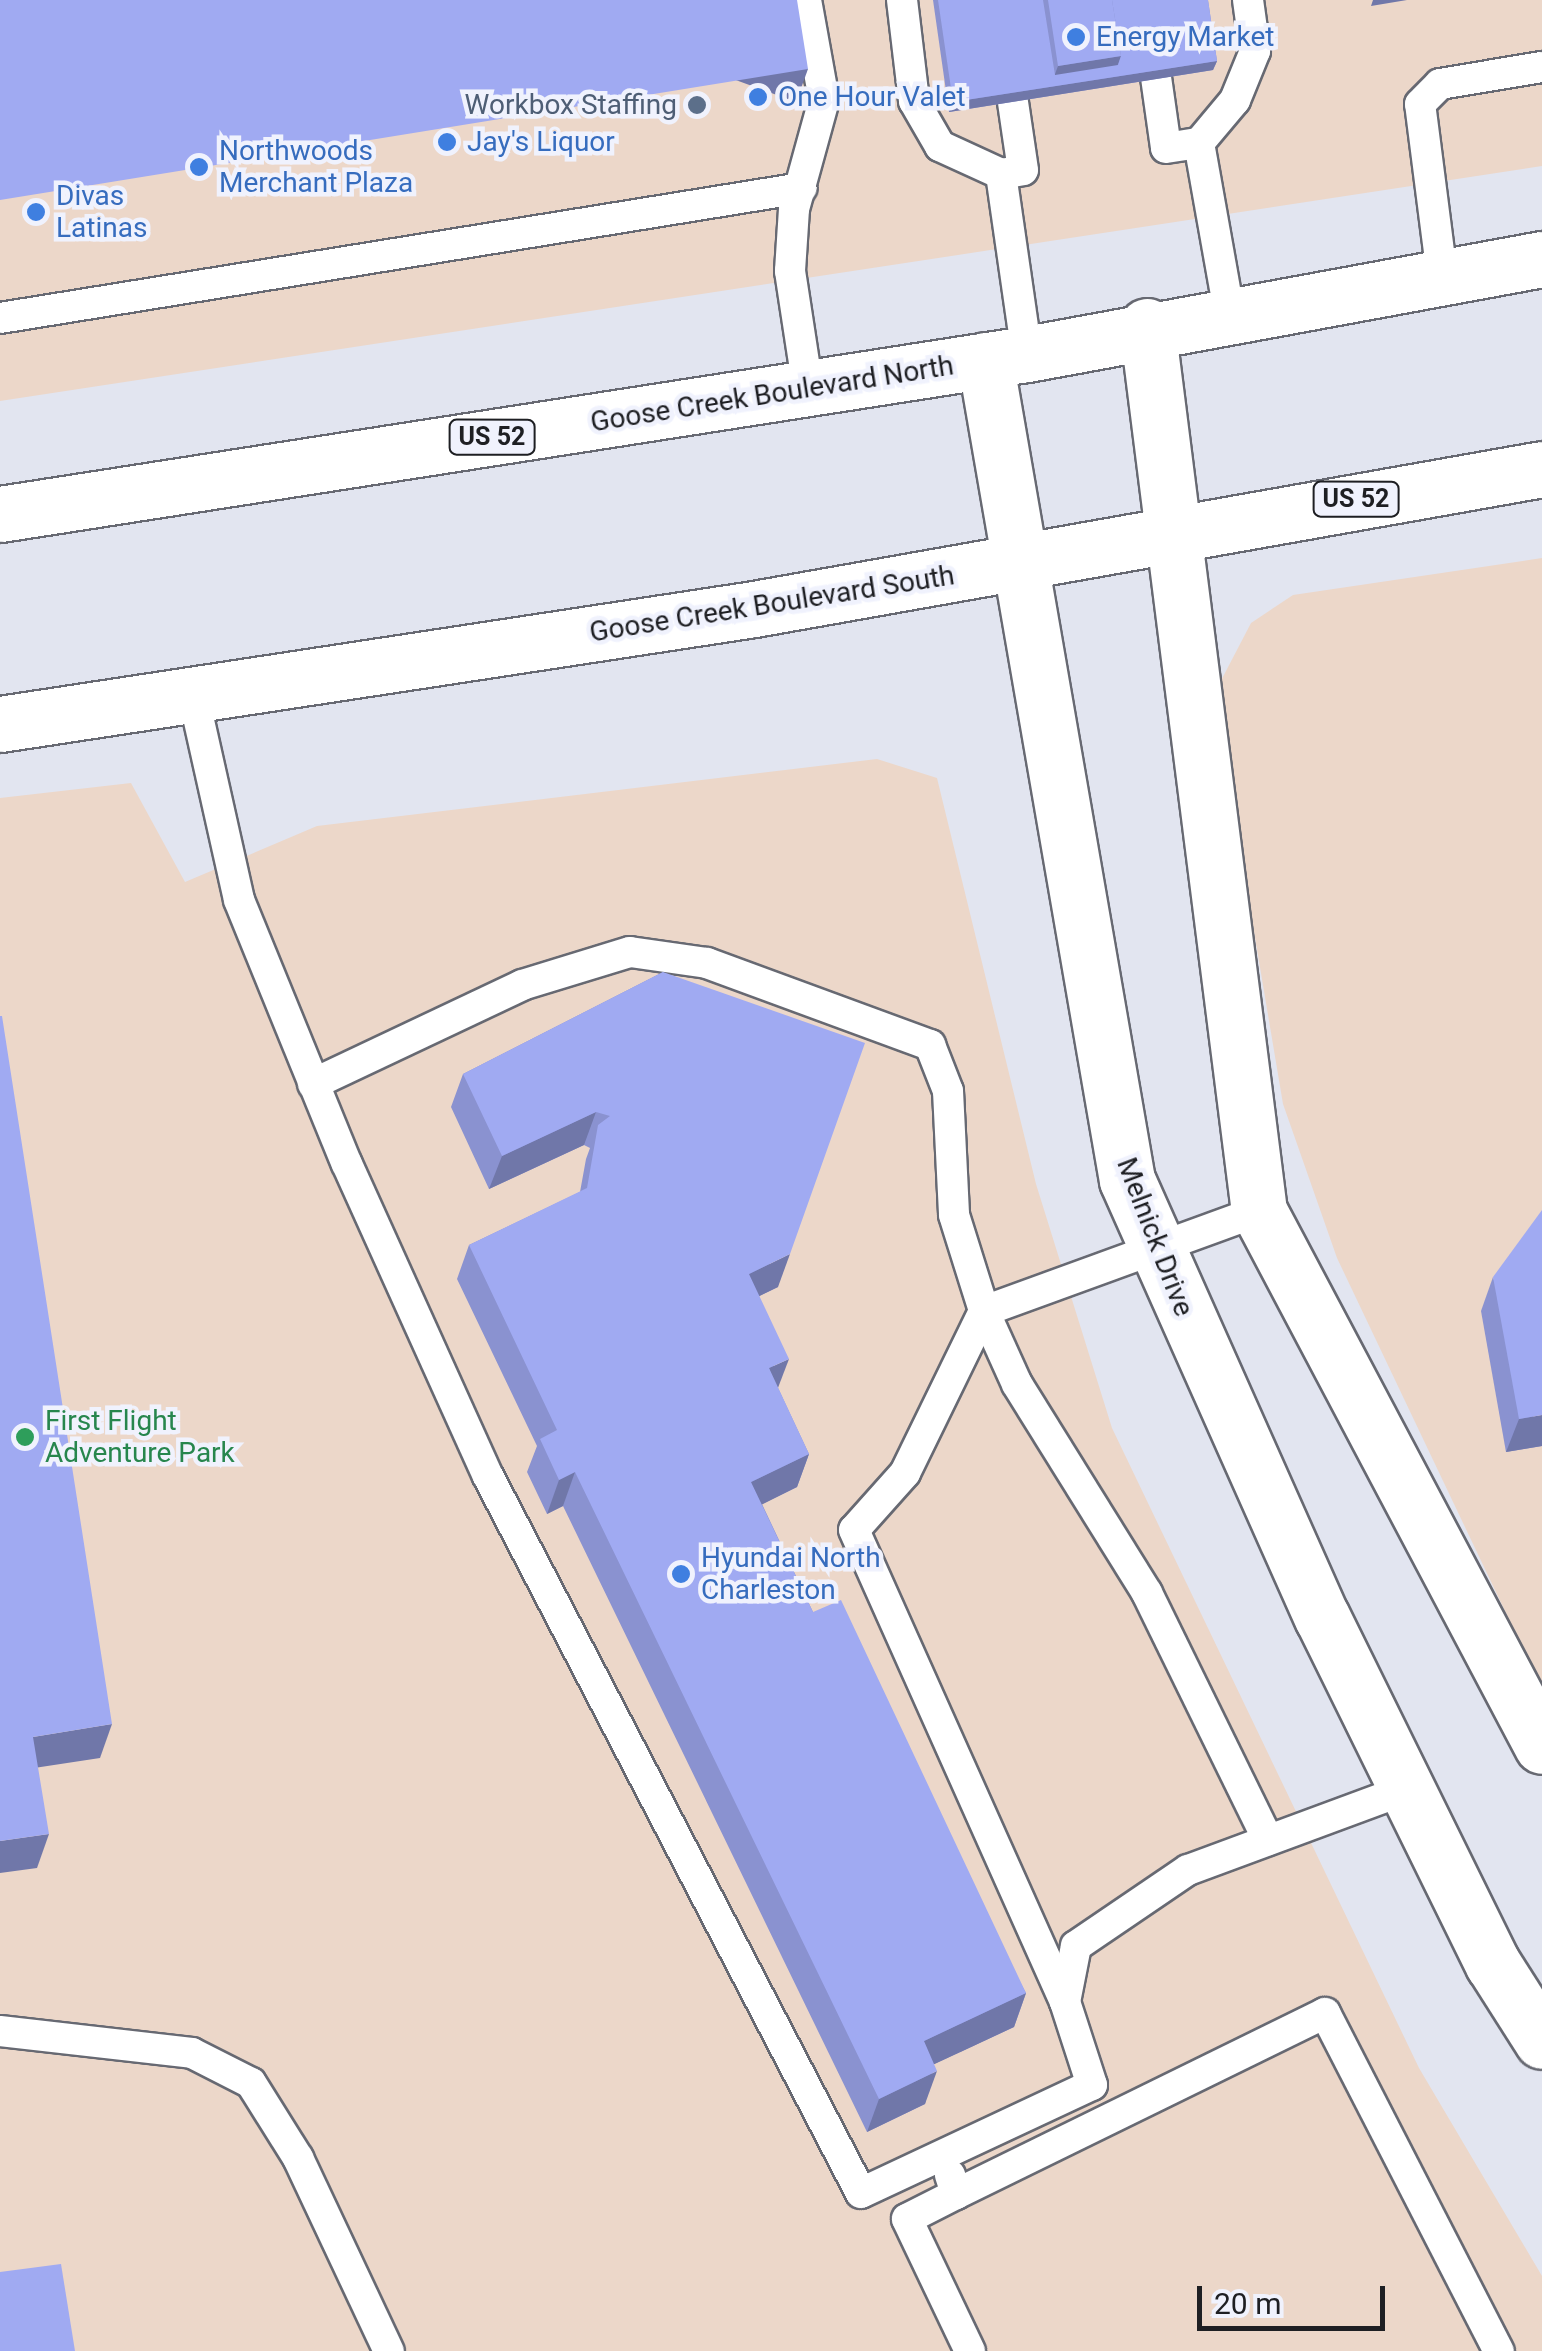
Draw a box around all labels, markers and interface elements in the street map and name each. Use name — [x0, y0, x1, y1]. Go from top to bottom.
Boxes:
place label: Energy Market — [1096, 20, 1274, 54]
marker: Energy Market — [1065, 26, 1087, 48]
place label: One Hour Valet — [778, 80, 966, 114]
marker: One Hour Valet — [747, 86, 769, 108]
place label: Workbox Staffing — [465, 88, 677, 122]
marker: Workbox Staffing — [686, 94, 708, 116]
place label: Jay's Liquor — [467, 125, 615, 159]
marker: Jay's Liquor — [436, 131, 458, 153]
place label: Northwoods Merchant Plaza — [219, 134, 413, 200]
marker: Northwoods Merchant Plaza — [188, 156, 210, 178]
place label: Divas Latinas — [56, 179, 147, 245]
marker: Divas Latinas — [25, 201, 47, 223]
street label: Goose Creek Boulevard North — [588, 349, 956, 439]
road number: US 52 — [447, 417, 537, 457]
road number: US 52 — [1311, 479, 1401, 519]
street label: Goose Creek Boulevard South — [587, 559, 957, 649]
street label: Melnick Drive — [1109, 1153, 1201, 1321]
place label: First Flight Adventure Park — [45, 1404, 235, 1470]
marker: First Flight Adventure Park — [14, 1426, 36, 1448]
place label: Hyundai North Charleston — [701, 1541, 881, 1607]
marker: Hyundai North Charleston — [670, 1563, 692, 1585]
scale bar — [1202, 2266, 1390, 2328]
text: 20 m — [1214, 2286, 1281, 2321]

